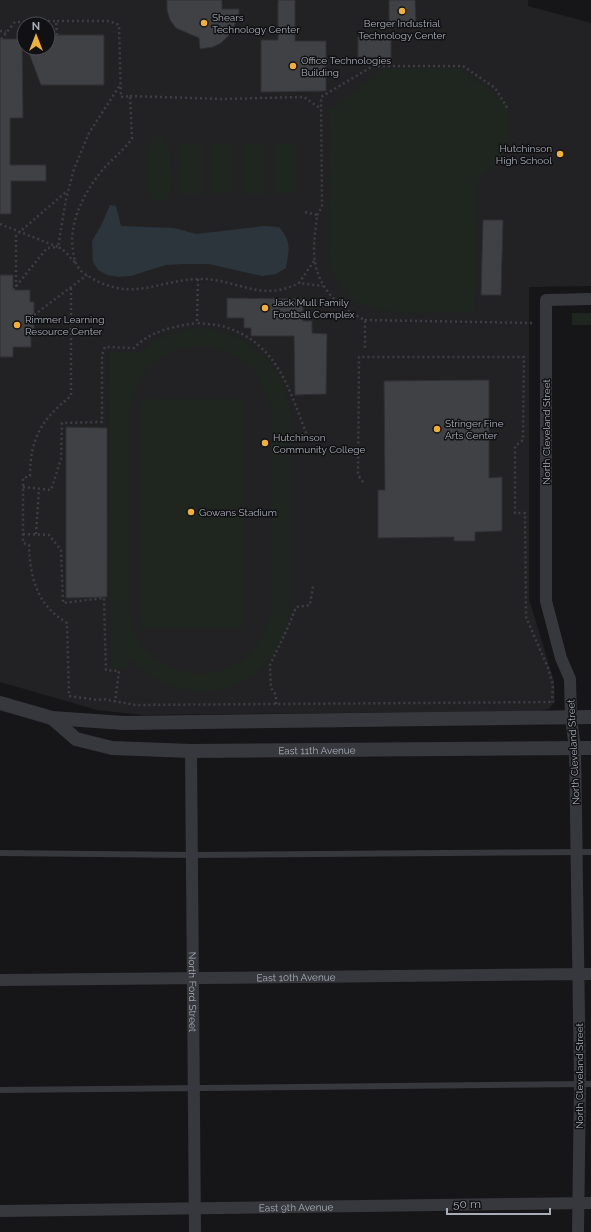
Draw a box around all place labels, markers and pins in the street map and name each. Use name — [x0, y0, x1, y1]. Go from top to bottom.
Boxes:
marker: Berger Industrial Technology Center — [397, 6, 407, 16]
place label: Shears Technology Center — [212, 12, 300, 35]
marker: Shears Technology Center — [199, 18, 209, 28]
place label: Berger Industrial Technology Center — [358, 18, 446, 41]
place label: Office Technologies Building — [301, 55, 391, 78]
marker: Office Technologies Building — [288, 61, 298, 71]
place label: Hutchinson High School — [496, 143, 552, 166]
marker: Hutchinson High School — [555, 149, 565, 159]
place label: Jack Mull Family Football Complex — [273, 297, 355, 320]
marker: Jack Mull Family Football Complex — [260, 303, 270, 313]
place label: Rimmer Learning Resource Center — [25, 314, 104, 337]
marker: Rimmer Learning Resource Center — [12, 320, 22, 330]
place label: Stringer Fine Arts Center — [445, 418, 504, 441]
marker: Stringer Fine Arts Center — [432, 424, 442, 434]
place label: Hutchinson Community College — [273, 432, 365, 455]
marker: Hutchinson Community College — [260, 438, 270, 448]
marker: Gowans Stadium — [186, 507, 196, 517]
place label: Gowans Stadium — [199, 507, 277, 518]

